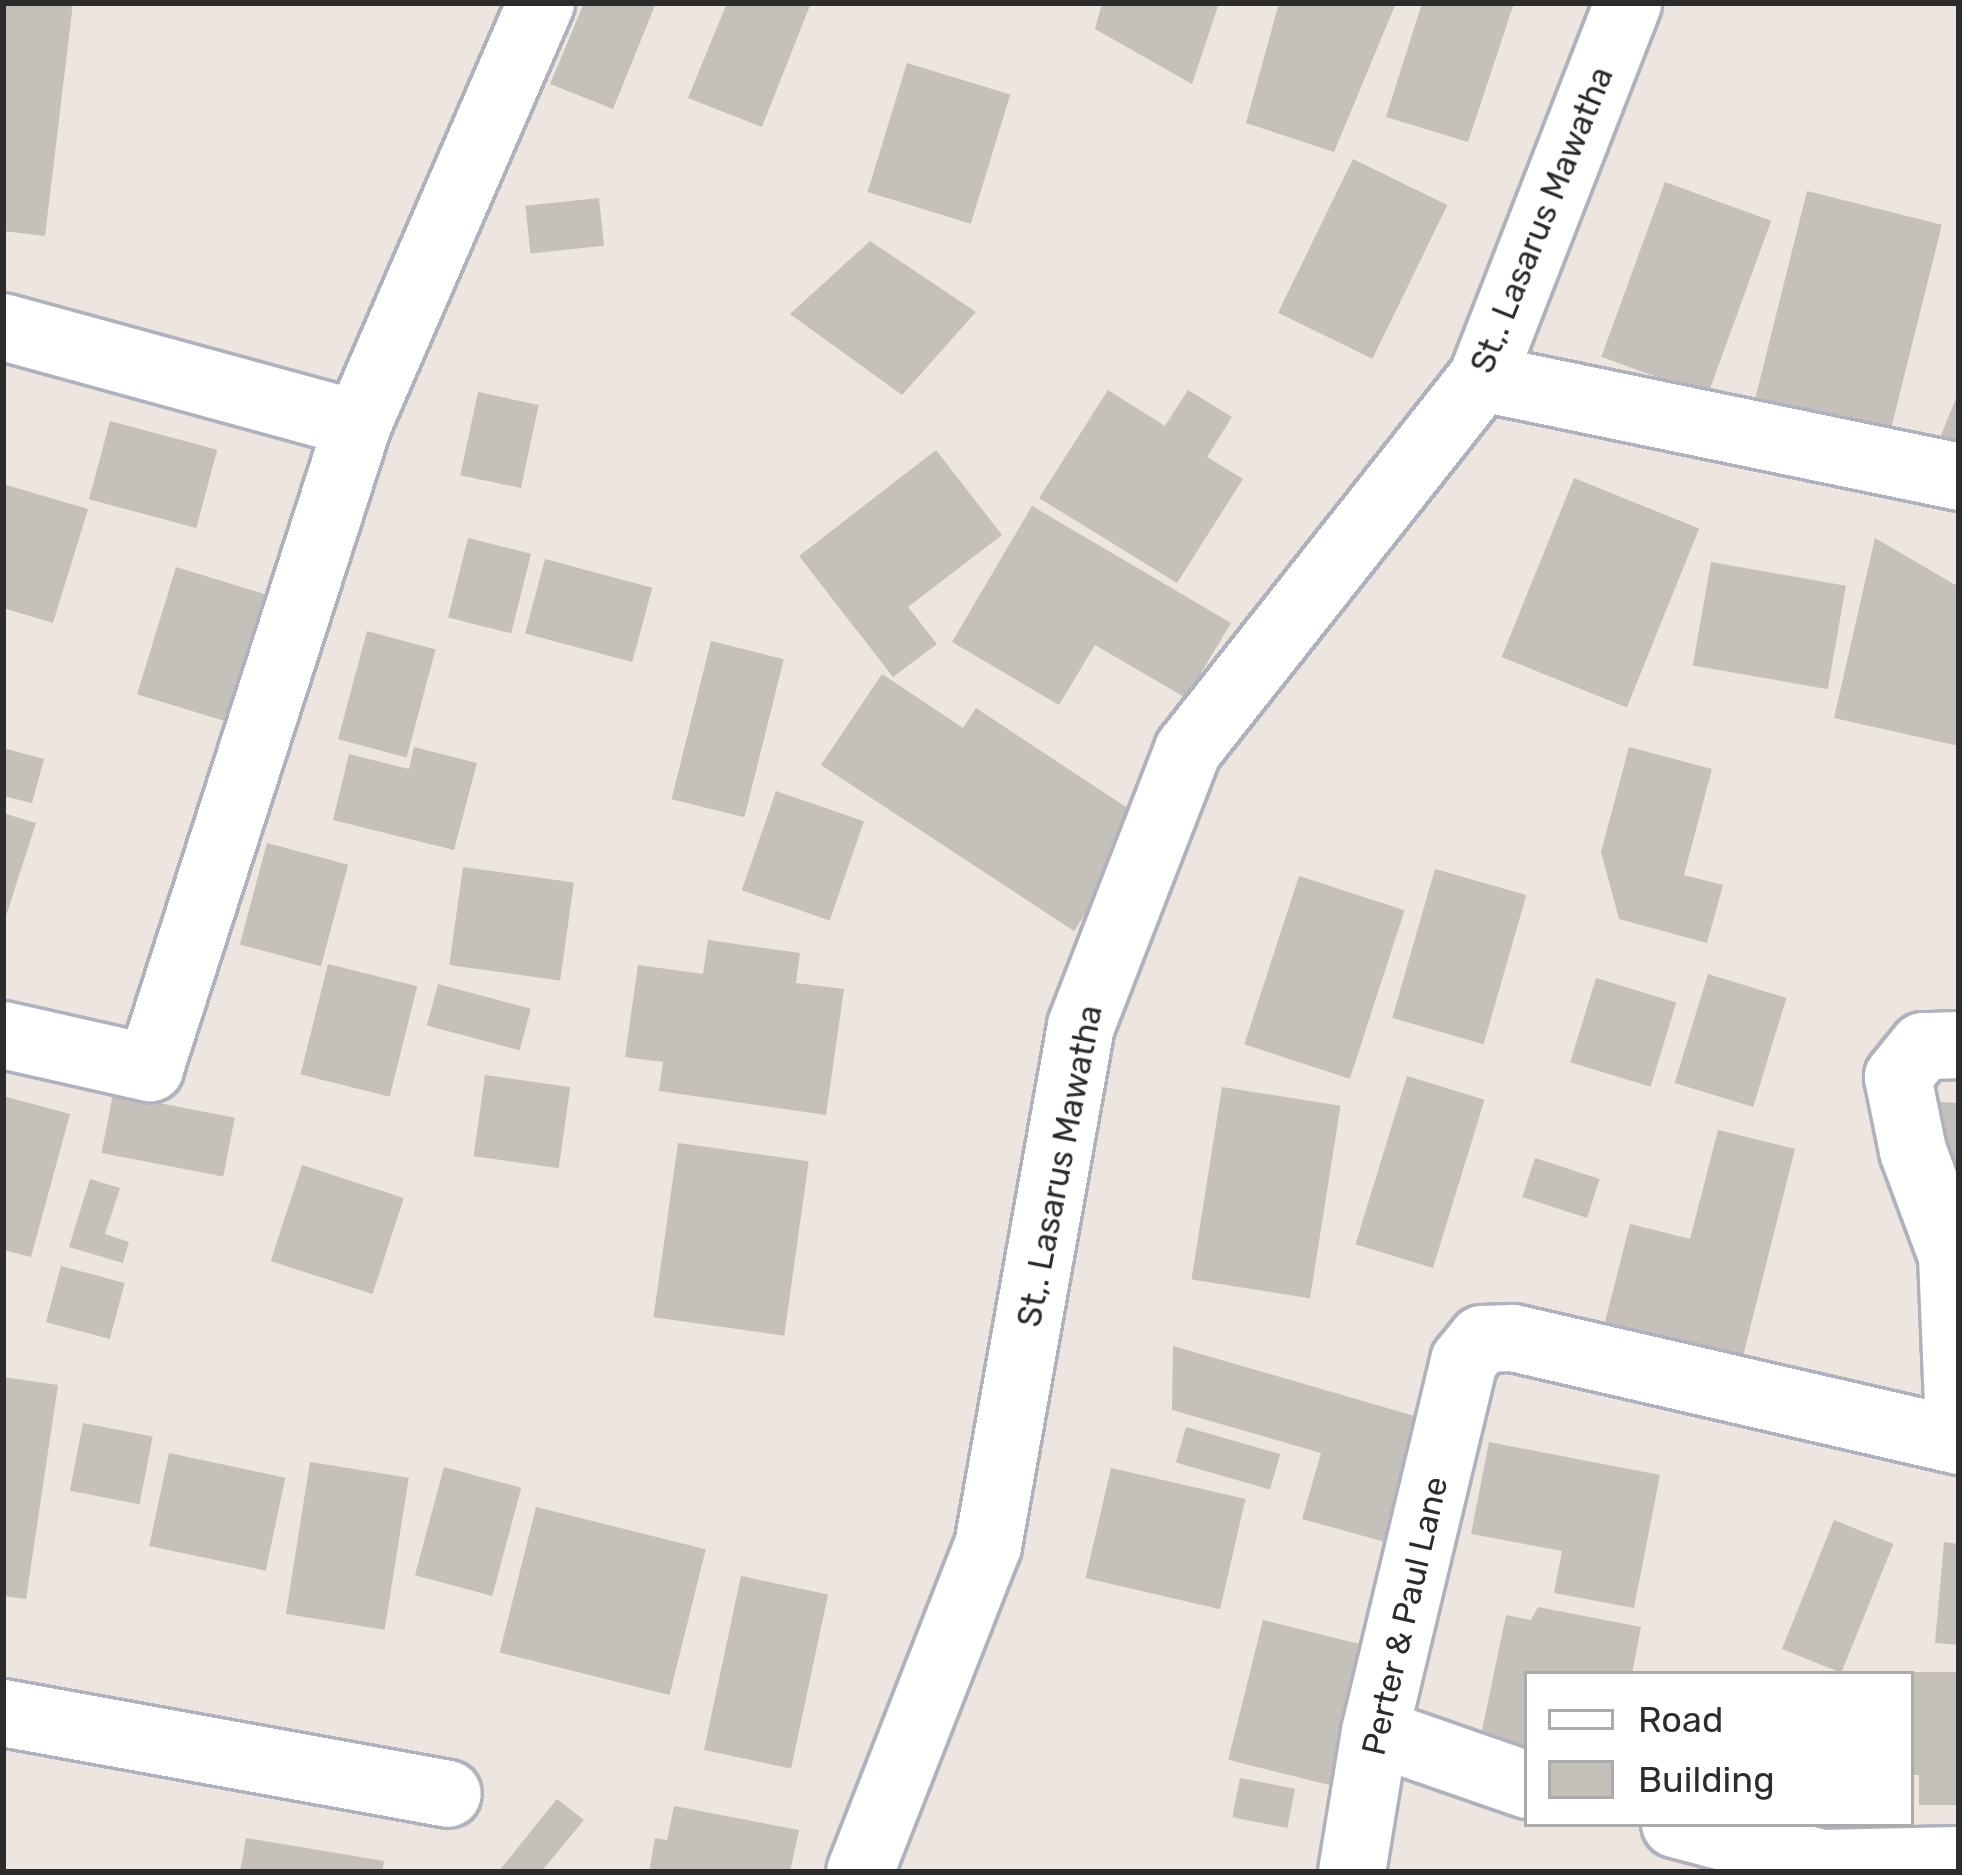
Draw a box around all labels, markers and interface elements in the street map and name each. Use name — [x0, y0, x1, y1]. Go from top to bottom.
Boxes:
street label: St,. Lasarus Mawatha — [1462, 61, 1622, 379]
street label: St,. Lasarus Mawatha — [1009, 1002, 1111, 1330]
street label: Perter & Paul Lane — [1354, 1473, 1456, 1759]
legend — [1524, 1671, 1914, 1827]
text: Road — [1638, 1698, 1723, 1741]
text: Building — [1638, 1758, 1775, 1801]

